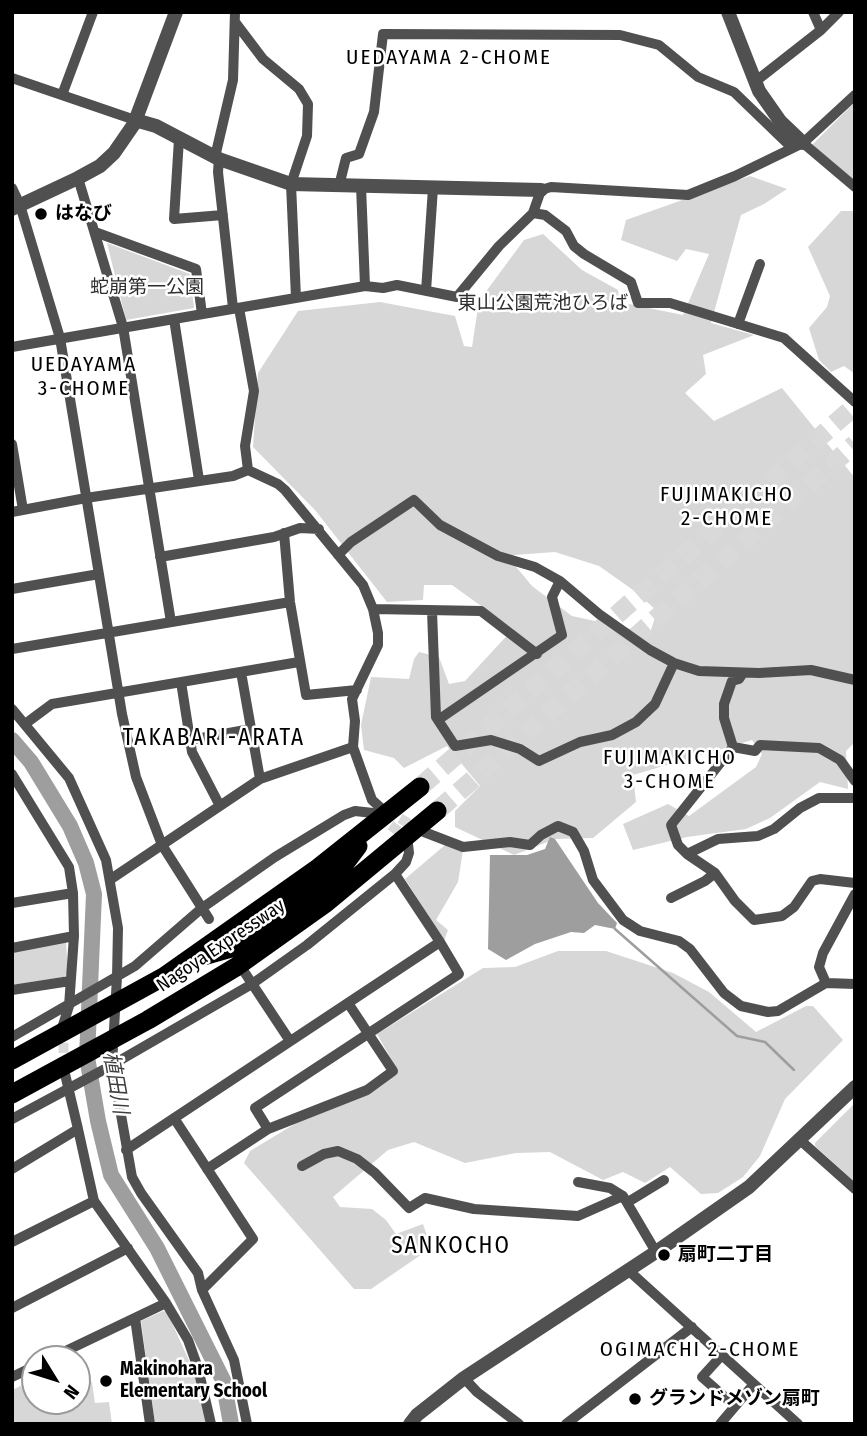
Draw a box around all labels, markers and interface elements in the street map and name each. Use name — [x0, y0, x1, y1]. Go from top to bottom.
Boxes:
district label: UEDAYAMA 2-CHOME — [348, 45, 550, 71]
place label: はなび — [55, 203, 112, 225]
marker: はなび — [33, 206, 49, 222]
park label: 蛇崩第一公園 — [90, 277, 204, 299]
park label: 東山公園荒池ひろば — [458, 293, 628, 315]
district label: UEDAYAMA 3-CHOME — [32, 352, 136, 402]
district label: FUJIMAKICHO 2-CHOME — [661, 482, 793, 532]
district label: TAKABARI-ARATA — [125, 725, 303, 753]
district label: FUJIMAKICHO 3-CHOME — [604, 745, 736, 795]
street label: Nagoya Expressway — [153, 895, 289, 997]
water label: 植田川 — [97, 1050, 133, 1116]
district label: SANKOCHO — [392, 1233, 510, 1261]
place label: 扇町二丁目 — [678, 1244, 773, 1266]
marker: 扇町二丁目 — [656, 1247, 672, 1263]
district label: OGIMACHI 2-CHOME — [602, 1337, 798, 1363]
north arrow — [21, 1345, 91, 1415]
place label: Makinohara Elementary School — [120, 1359, 267, 1403]
marker: Makinohara Elementary School — [98, 1373, 114, 1389]
text: N — [59, 1380, 84, 1404]
place label: グランドメゾン扇町 — [649, 1388, 820, 1410]
marker: グランドメゾン扇町 — [627, 1391, 643, 1407]

